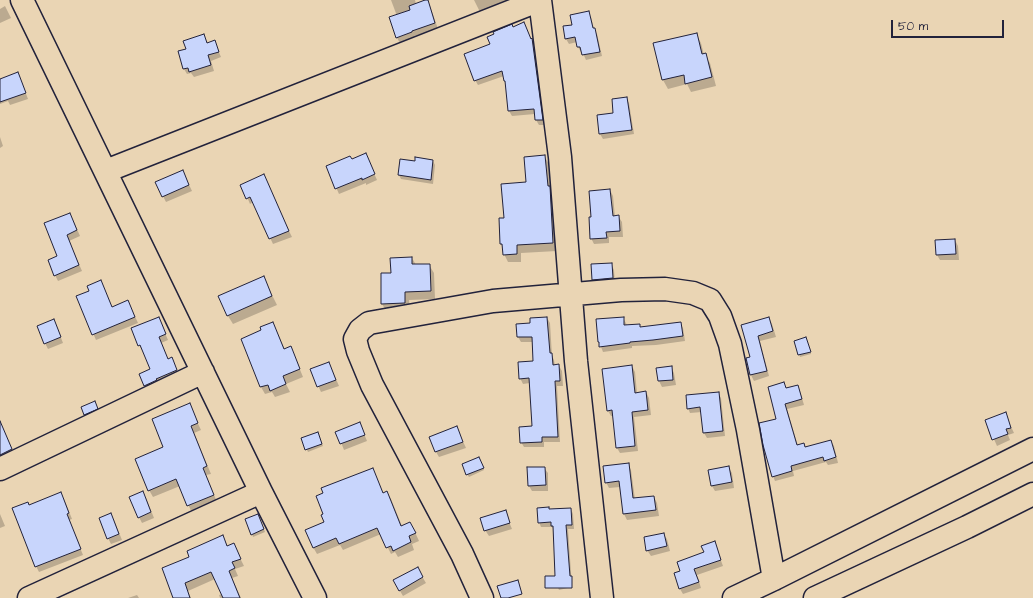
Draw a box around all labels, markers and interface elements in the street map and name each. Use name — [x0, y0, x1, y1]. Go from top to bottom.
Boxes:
scale bar — [893, 12, 1006, 38]
text: 50 m — [898, 18, 928, 35]

